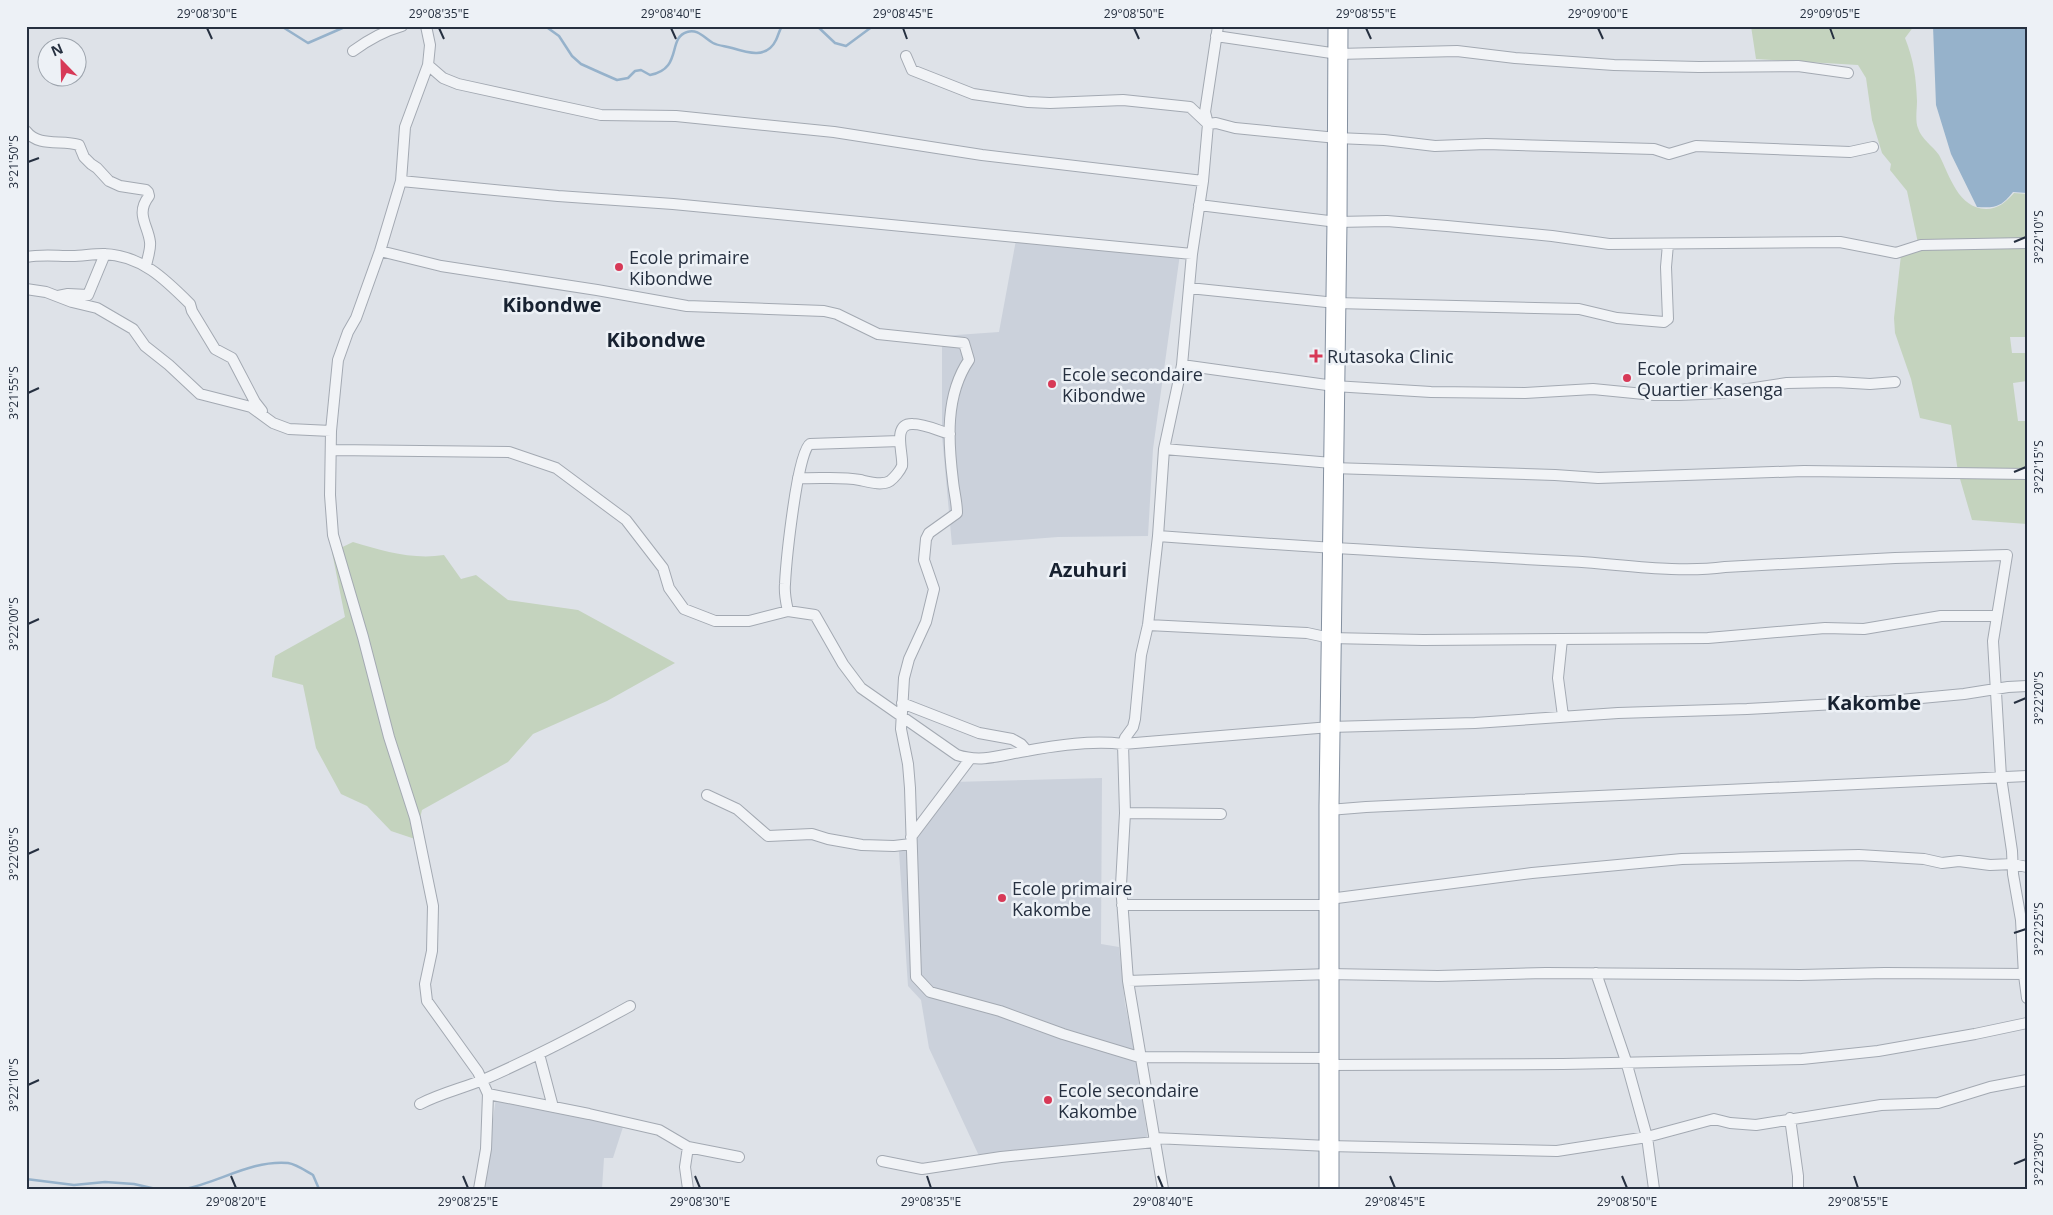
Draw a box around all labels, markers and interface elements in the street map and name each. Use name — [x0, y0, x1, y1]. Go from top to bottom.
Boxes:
text: 29°08'30"E — [177, 5, 237, 22]
text: 29°08'35"E — [409, 5, 469, 22]
text: 29°08'40"E — [641, 5, 701, 22]
text: 29°08'45"E — [873, 5, 933, 22]
text: 29°08'50"E — [1104, 5, 1164, 22]
text: 29°08'55"E — [1336, 5, 1396, 22]
text: 29°09'00"E — [1568, 5, 1628, 22]
text: 29°09'05"E — [1800, 5, 1860, 22]
north arrow — [38, 38, 88, 88]
text: N — [48, 39, 66, 61]
text: 3°21'50"S — [5, 135, 22, 189]
text: 3°22'10"S — [2030, 210, 2047, 264]
place label: Ecole primaire Kibondwe — [629, 245, 749, 290]
marker: Ecole primaire Kibondwe — [613, 261, 625, 273]
district label: Kibondwe — [502, 291, 602, 318]
district label: Kibondwe — [606, 326, 706, 353]
place label: Rutasoka Clinic — [1327, 344, 1454, 368]
marker: Rutasoka Clinic — [1309, 349, 1323, 363]
place label: Ecole primaire Quartier Kasenga — [1637, 356, 1783, 401]
place label: Ecole secondaire Kibondwe — [1062, 362, 1203, 407]
text: 3°21'55"S — [5, 366, 22, 420]
marker: Ecole primaire Quartier Kasenga — [1621, 372, 1633, 384]
marker: Ecole secondaire Kibondwe — [1046, 378, 1058, 390]
text: 3°22'15"S — [2030, 440, 2047, 494]
district label: Azuhuri — [1049, 556, 1127, 583]
text: 3°22'00"S — [5, 597, 22, 651]
text: 3°22'20"S — [2030, 671, 2047, 725]
district label: Kakombe — [1827, 689, 1921, 716]
text: 3°22'05"S — [5, 827, 22, 881]
place label: Ecole primaire Kakombe — [1012, 876, 1132, 921]
marker: Ecole primaire Kakombe — [996, 892, 1008, 904]
text: 3°22'25"S — [2030, 902, 2047, 956]
text: 3°22'10"S — [5, 1058, 22, 1112]
place label: Ecole secondaire Kakombe — [1058, 1078, 1199, 1123]
marker: Ecole secondaire Kakombe — [1042, 1094, 1054, 1106]
text: 3°22'30"S — [2030, 1132, 2047, 1186]
text: 29°08'20"E — [206, 1193, 266, 1210]
text: 29°08'25"E — [438, 1193, 498, 1210]
text: 29°08'30"E — [670, 1193, 730, 1210]
text: 29°08'35"E — [901, 1193, 961, 1210]
text: 29°08'40"E — [1133, 1193, 1193, 1210]
text: 29°08'45"E — [1365, 1193, 1425, 1210]
text: 29°08'50"E — [1597, 1193, 1657, 1210]
text: 29°08'55"E — [1828, 1193, 1888, 1210]

